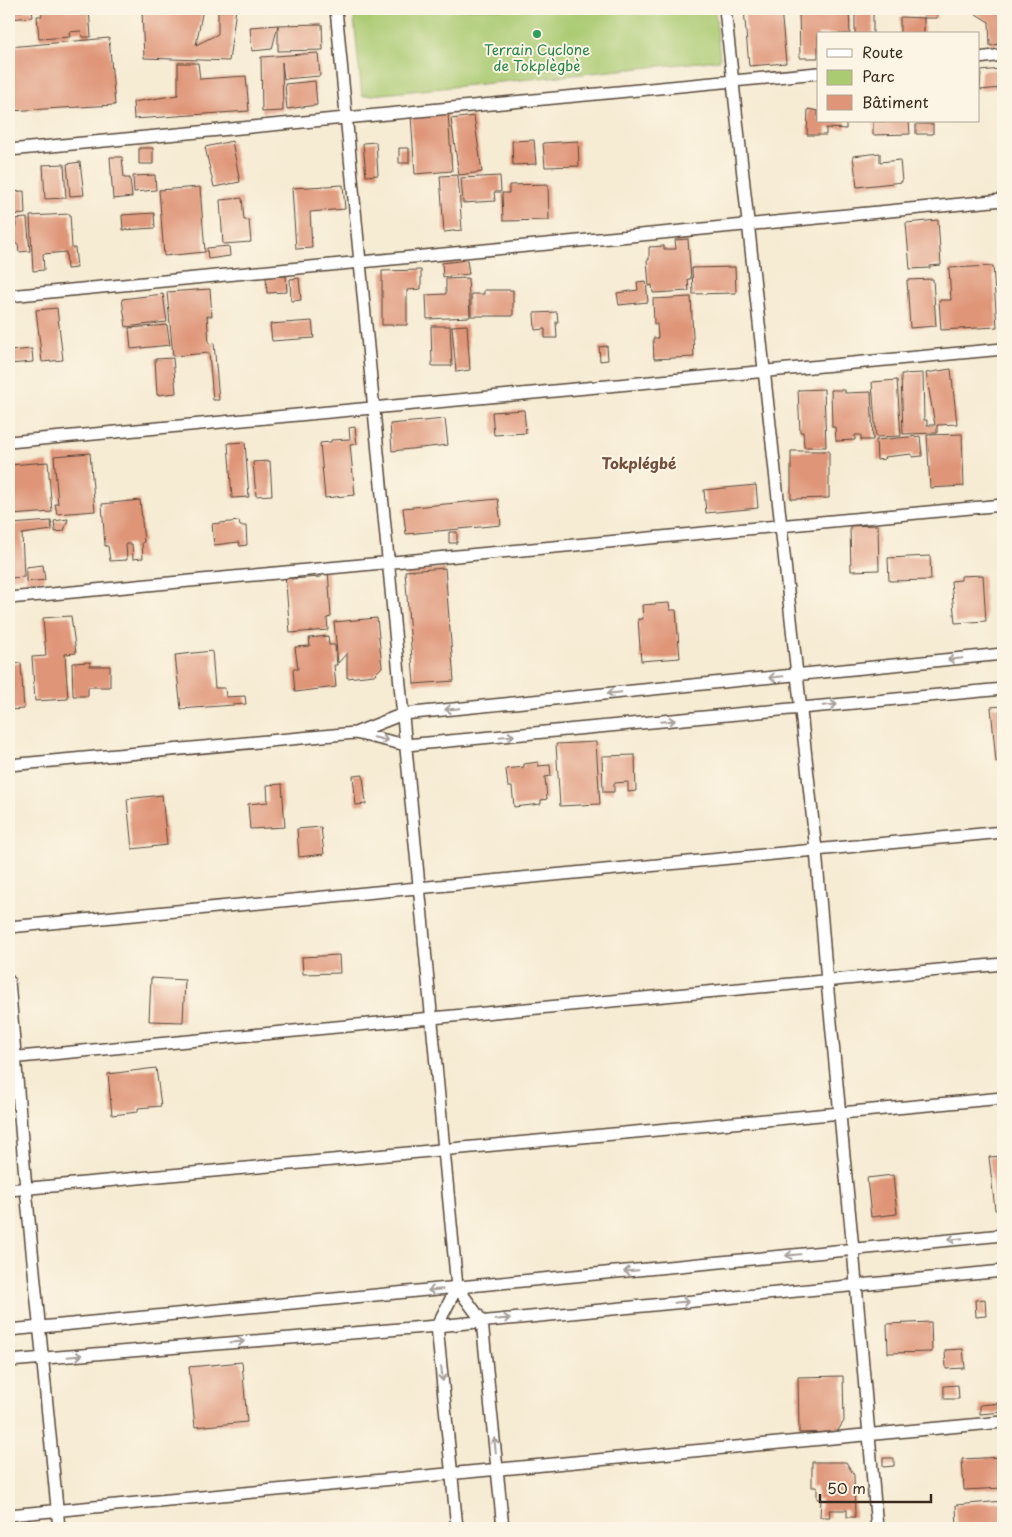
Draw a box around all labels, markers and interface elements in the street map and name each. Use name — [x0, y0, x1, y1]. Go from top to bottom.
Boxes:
marker: Terrain Cyclone de Tokplègbè — [531, 28, 543, 40]
legend — [817, 32, 980, 122]
place label: Terrain Cyclone de Tokplègbè — [484, 39, 590, 76]
text: Route — [862, 40, 903, 63]
text: Parc — [862, 64, 895, 87]
text: Bâtiment — [862, 90, 929, 113]
district label: Tokplégbé — [602, 451, 677, 474]
one-way arrow — [947, 654, 963, 664]
one-way arrow — [768, 672, 784, 682]
one-way arrow — [606, 688, 622, 698]
one-way arrow — [822, 701, 838, 710]
one-way arrow — [445, 704, 461, 714]
one-way arrow — [660, 716, 676, 725]
one-way arrow — [498, 731, 514, 741]
one-way arrow — [372, 735, 388, 744]
one-way arrow — [947, 1235, 963, 1244]
one-way arrow — [785, 1250, 801, 1260]
one-way arrow — [624, 1266, 640, 1275]
one-way arrow — [427, 1285, 443, 1294]
one-way arrow — [674, 1297, 690, 1307]
one-way arrow — [495, 1314, 511, 1324]
one-way arrow — [228, 1337, 244, 1347]
one-way arrow — [66, 1351, 82, 1360]
one-way arrow — [437, 1366, 447, 1382]
one-way arrow — [490, 1437, 500, 1453]
scale bar — [820, 1472, 931, 1504]
text: 50 m — [827, 1476, 866, 1499]

